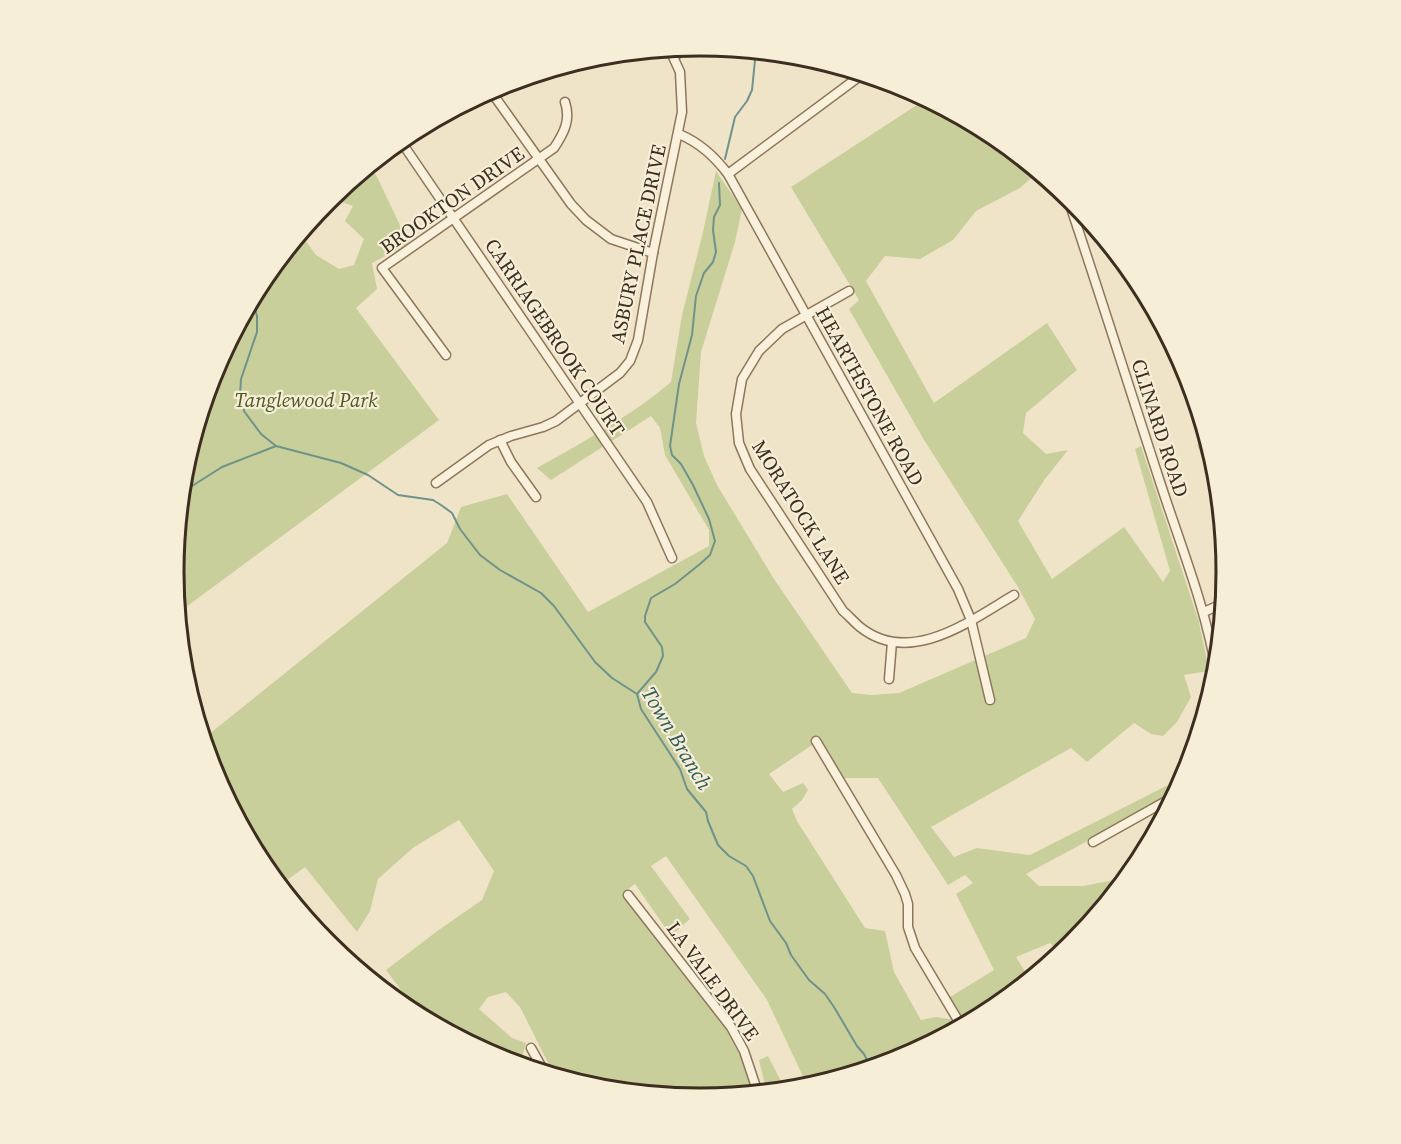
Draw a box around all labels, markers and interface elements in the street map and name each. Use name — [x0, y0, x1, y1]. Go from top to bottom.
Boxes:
street label: BROOKTON DRIVE — [374, 140, 530, 260]
street label: ASBURY PLACE DRIVE — [603, 142, 673, 346]
street label: CARRIAGEBROOK COURT — [478, 233, 632, 441]
street label: HEARTHSTONE ROAD — [809, 301, 931, 491]
street label: CLINARD ROAD — [1124, 355, 1196, 501]
park label: Tanglewood Park — [235, 386, 378, 414]
street label: MORATOCK LANE — [745, 435, 857, 589]
water label: Town Branch — [635, 681, 720, 796]
street label: LA VALE DRIVE — [660, 916, 766, 1046]

